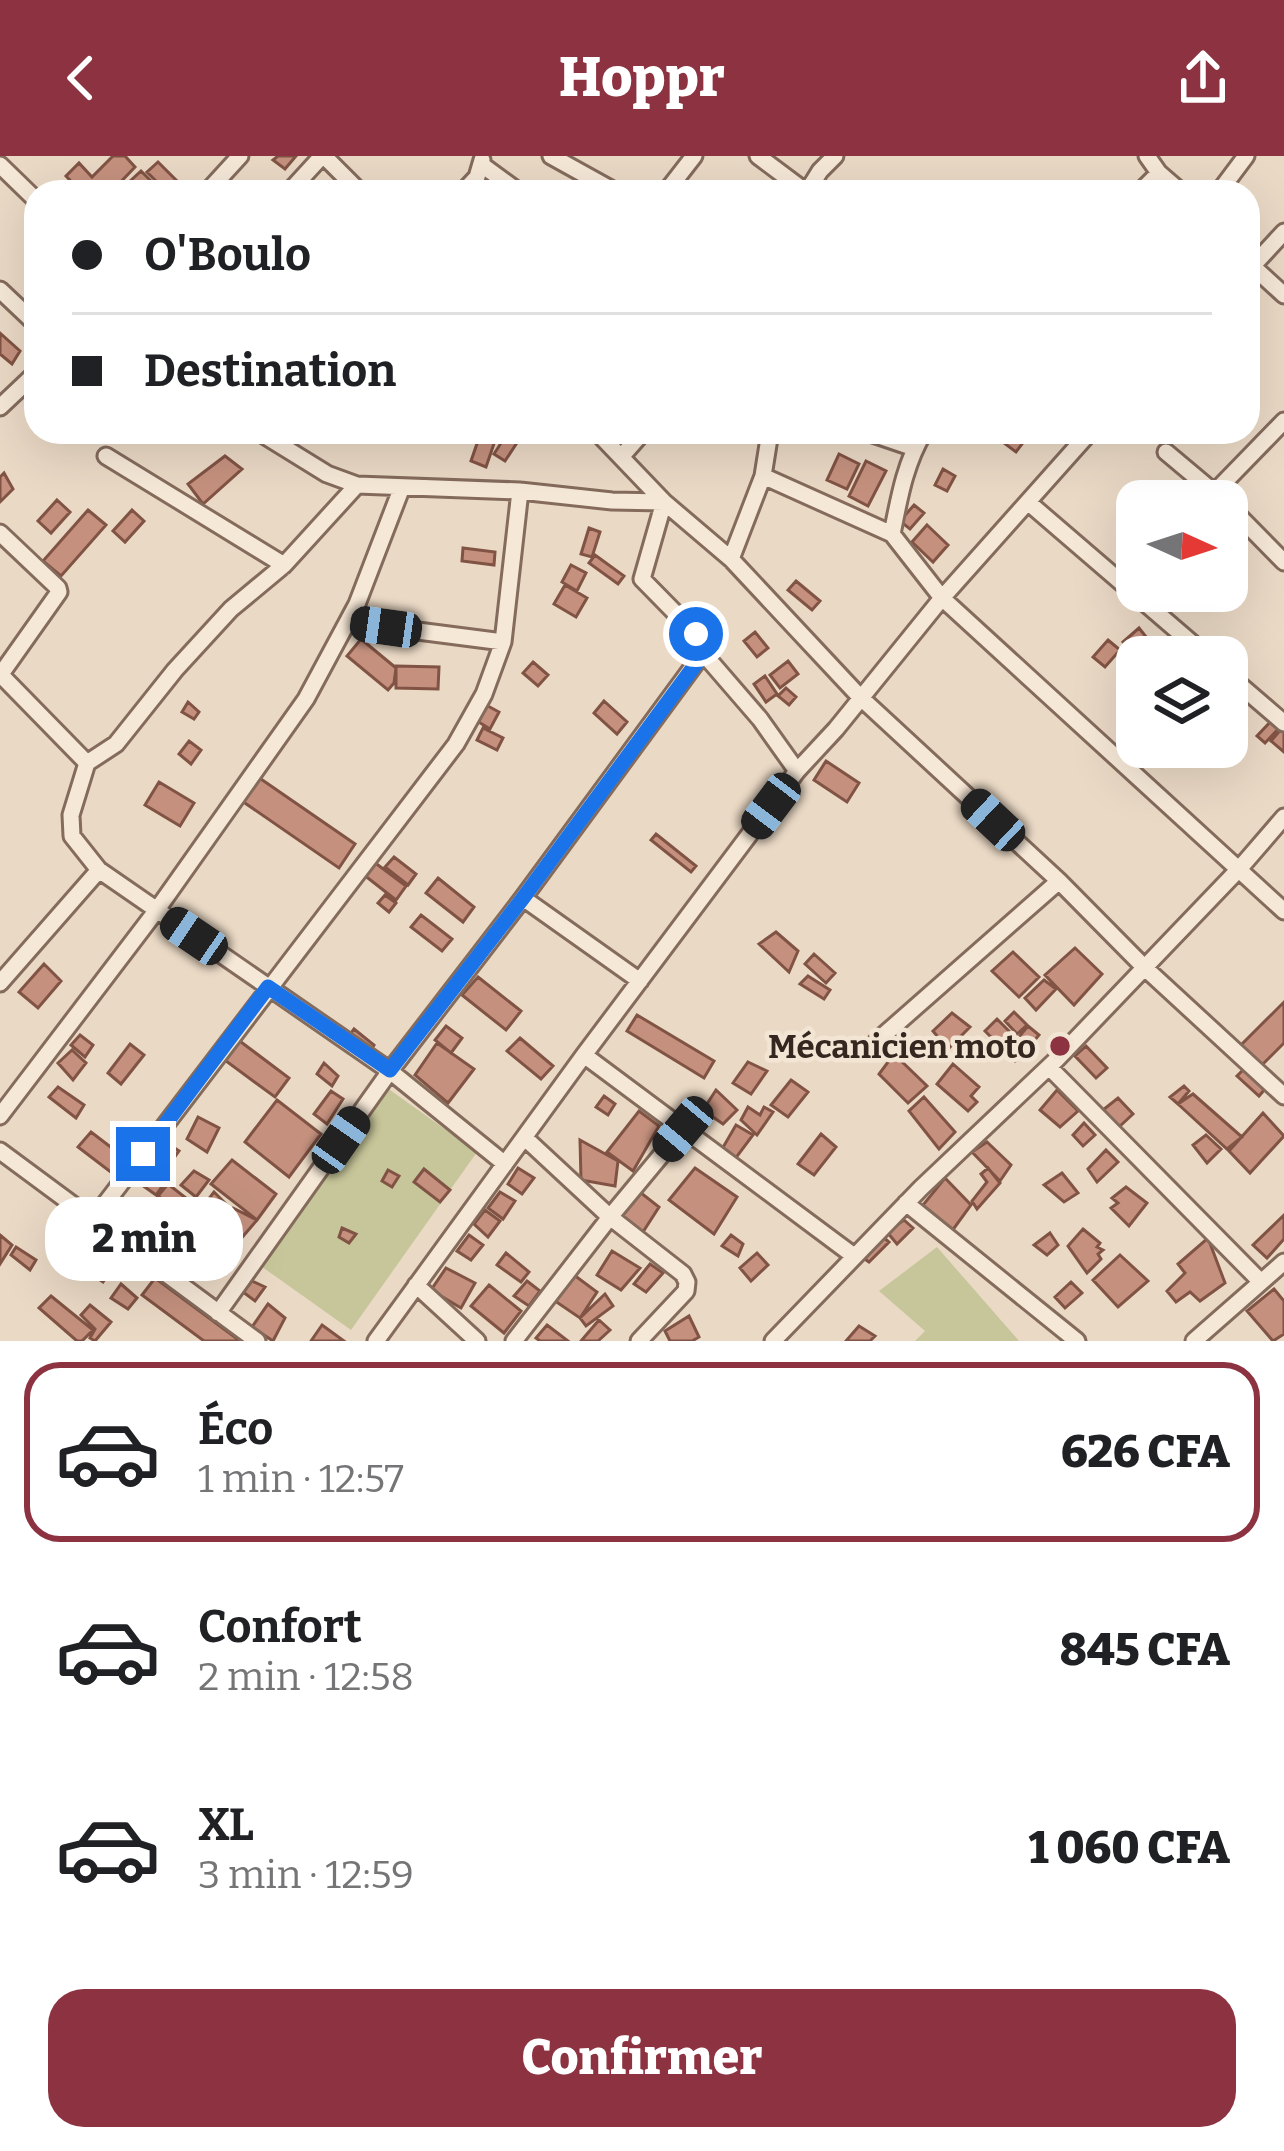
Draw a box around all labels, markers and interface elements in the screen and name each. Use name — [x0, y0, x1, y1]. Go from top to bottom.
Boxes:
icon: back — [48, 45, 114, 111]
icon: share — [1170, 45, 1236, 111]
text: Hoppr — [559, 46, 725, 110]
text: O'Boulo — [144, 228, 311, 282]
text: Destination — [144, 344, 396, 398]
north arrow — [1116, 480, 1248, 612]
map controls — [1116, 480, 1248, 768]
car — [348, 604, 424, 650]
route start — [669, 607, 723, 661]
button: layers — [1116, 636, 1248, 768]
car — [735, 766, 807, 846]
car — [954, 782, 1032, 858]
car — [154, 901, 234, 971]
place label: Mécanicien moto — [768, 1027, 1036, 1067]
marker: Mécanicien moto — [1047, 1033, 1073, 1059]
car — [646, 1090, 720, 1168]
car — [306, 1100, 376, 1180]
route end — [116, 1127, 170, 1181]
callout: 2 min — [44, 1196, 242, 1280]
text: 2 min — [92, 1216, 196, 1262]
icon: car — [54, 1398, 162, 1506]
text: Éco — [198, 1402, 273, 1456]
text: 626 CFA — [1061, 1425, 1230, 1479]
text: 1 min · 12:57 — [198, 1456, 404, 1502]
icon: car — [54, 1596, 162, 1704]
text: Confort — [198, 1600, 362, 1654]
text: 845 CFA — [1060, 1623, 1230, 1677]
text: 2 min · 12:58 — [198, 1654, 414, 1700]
icon: car — [54, 1794, 162, 1902]
text: XL — [198, 1798, 254, 1852]
text: 1 060 CFA — [1029, 1821, 1230, 1875]
text: 3 min · 12:59 — [198, 1852, 414, 1898]
button: Confirmer — [48, 1989, 1236, 2127]

